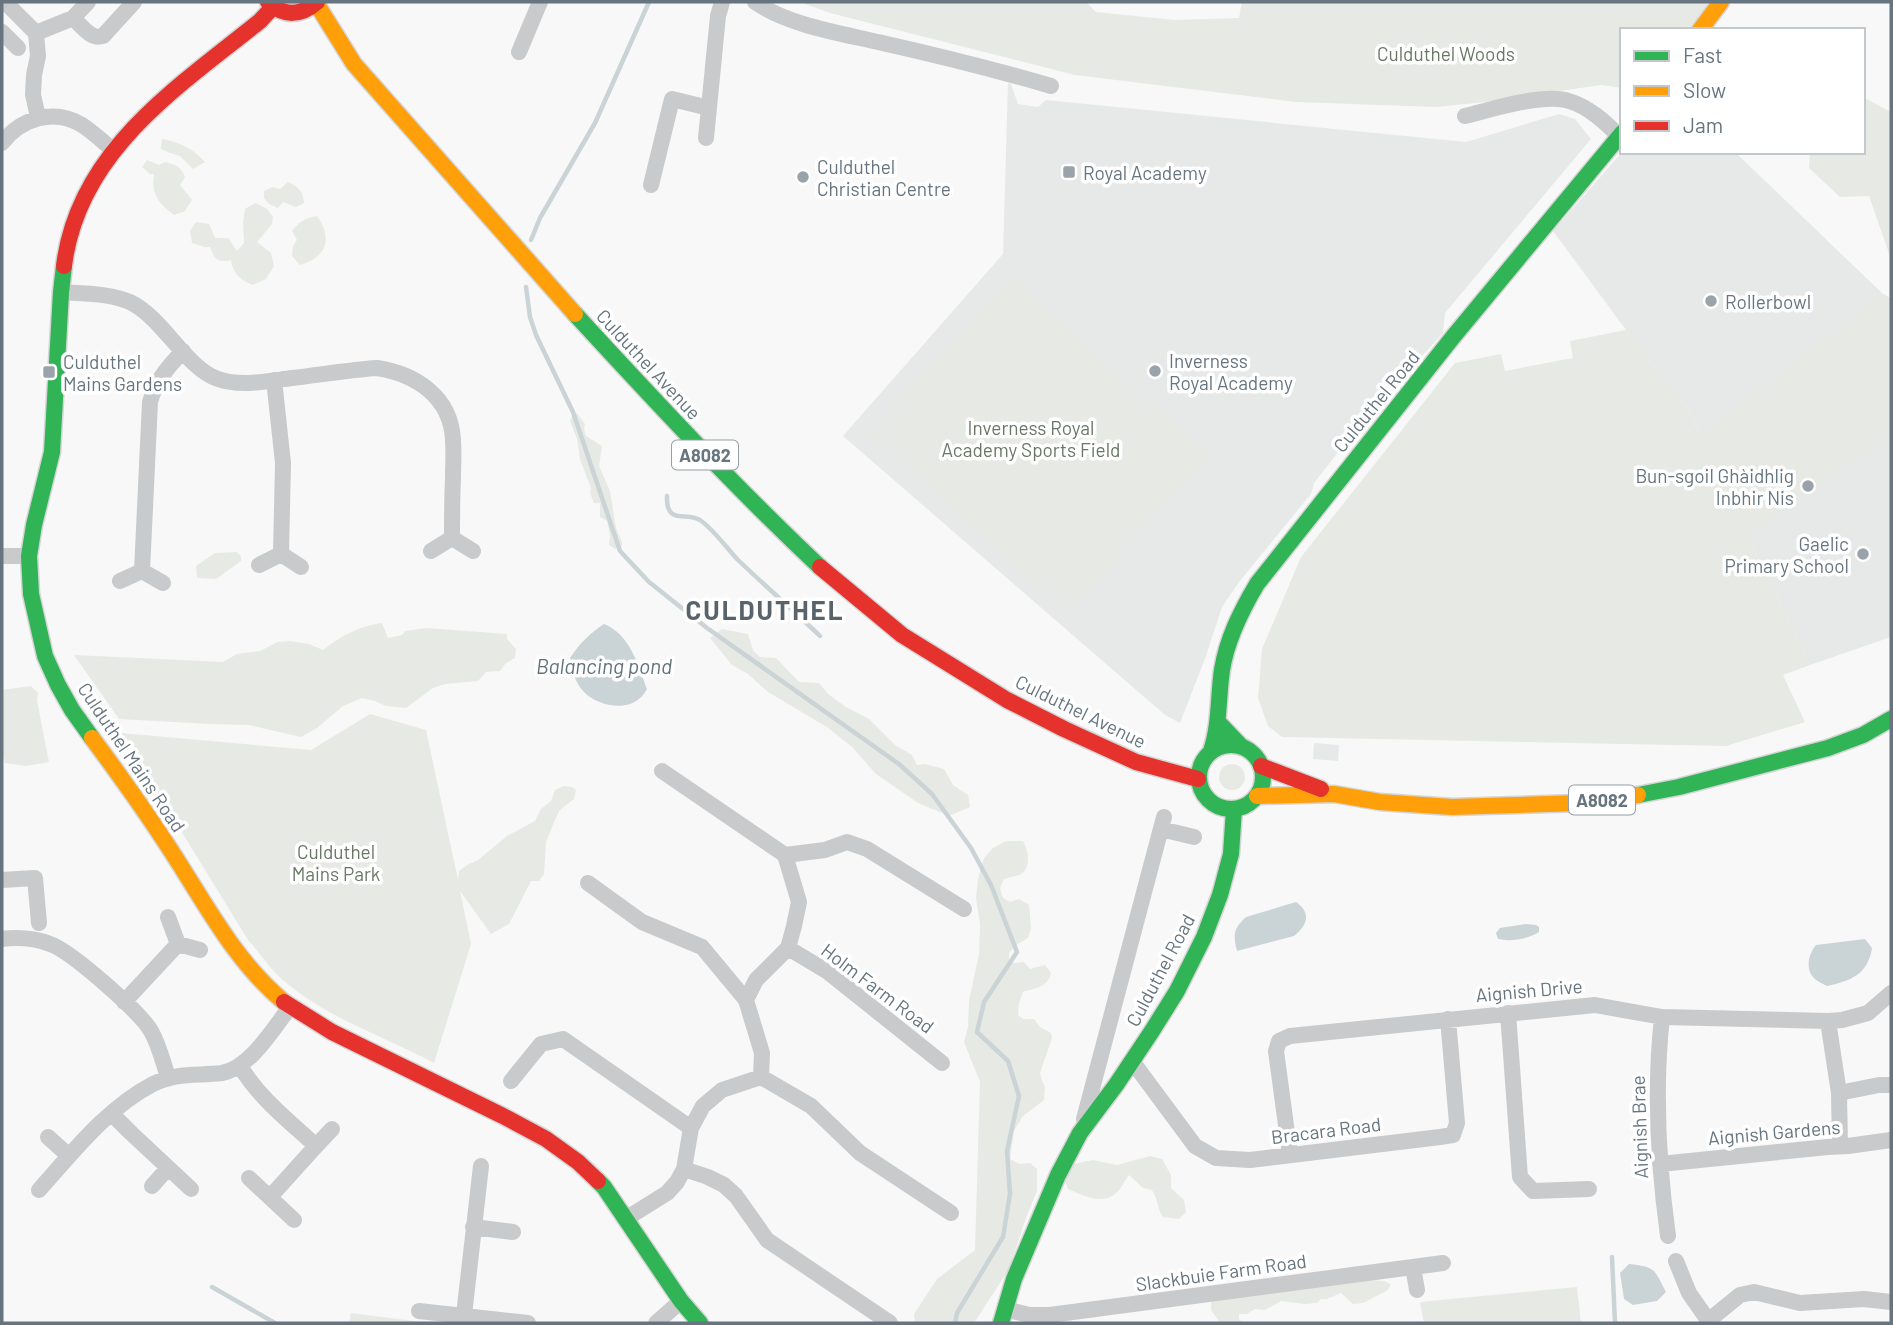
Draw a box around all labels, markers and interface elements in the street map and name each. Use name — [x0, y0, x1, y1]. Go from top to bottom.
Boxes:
legend — [1620, 28, 1865, 154]
park label: Culduthel Woods — [1377, 42, 1515, 65]
text: Fast — [1683, 42, 1723, 67]
text: Slow — [1683, 77, 1726, 102]
text: Jam — [1683, 112, 1723, 137]
place label: Culduthel Christian Centre — [817, 155, 951, 200]
place label: Royal Academy — [1083, 161, 1207, 184]
marker: Royal Academy — [1061, 164, 1077, 180]
marker: Culduthel Christian Centre — [795, 169, 811, 185]
place label: Rollerbowl — [1725, 290, 1811, 313]
marker: Rollerbowl — [1703, 293, 1719, 309]
street label: Culduthel Avenue — [592, 304, 706, 424]
street label: Culduthel Road — [1328, 346, 1424, 456]
place label: Inverness Royal Academy — [1169, 349, 1293, 394]
place label: Culduthel Mains Gardens — [63, 350, 182, 395]
marker: Inverness Royal Academy — [1147, 363, 1163, 379]
marker: Culduthel Mains Gardens — [41, 364, 57, 380]
park label: Inverness Royal Academy Sports Field — [942, 416, 1120, 461]
road number: A8082 — [672, 440, 738, 470]
place label: Bun-sgoil Ghàidhlig Inbhir Nis — [1635, 464, 1794, 509]
marker: Bun-sgoil Ghàidhlig Inbhir Nis — [1800, 478, 1816, 494]
place label: Gaelic Primary School — [1724, 532, 1849, 577]
marker: Gaelic Primary School — [1855, 546, 1871, 562]
district label: CULDUTHEL — [685, 594, 845, 625]
water label: Balancing pond — [536, 653, 672, 678]
street label: Culduthel Avenue — [1012, 669, 1150, 753]
street label: Culduthel Mains Road — [73, 678, 191, 836]
road number: A8082 — [1569, 786, 1635, 814]
park label: Culduthel Mains Park — [292, 840, 380, 885]
street label: Culduthel Road — [1121, 910, 1199, 1030]
street label: Holm Farm Road — [817, 938, 939, 1038]
street label: Aignish Drive — [1475, 974, 1583, 1006]
street label: Aignish Brae — [1626, 1075, 1652, 1179]
street label: Bracara Road — [1270, 1112, 1382, 1148]
street label: Aignish Gardens — [1707, 1115, 1841, 1149]
street label: Slackbuie Farm Road — [1134, 1249, 1308, 1295]

